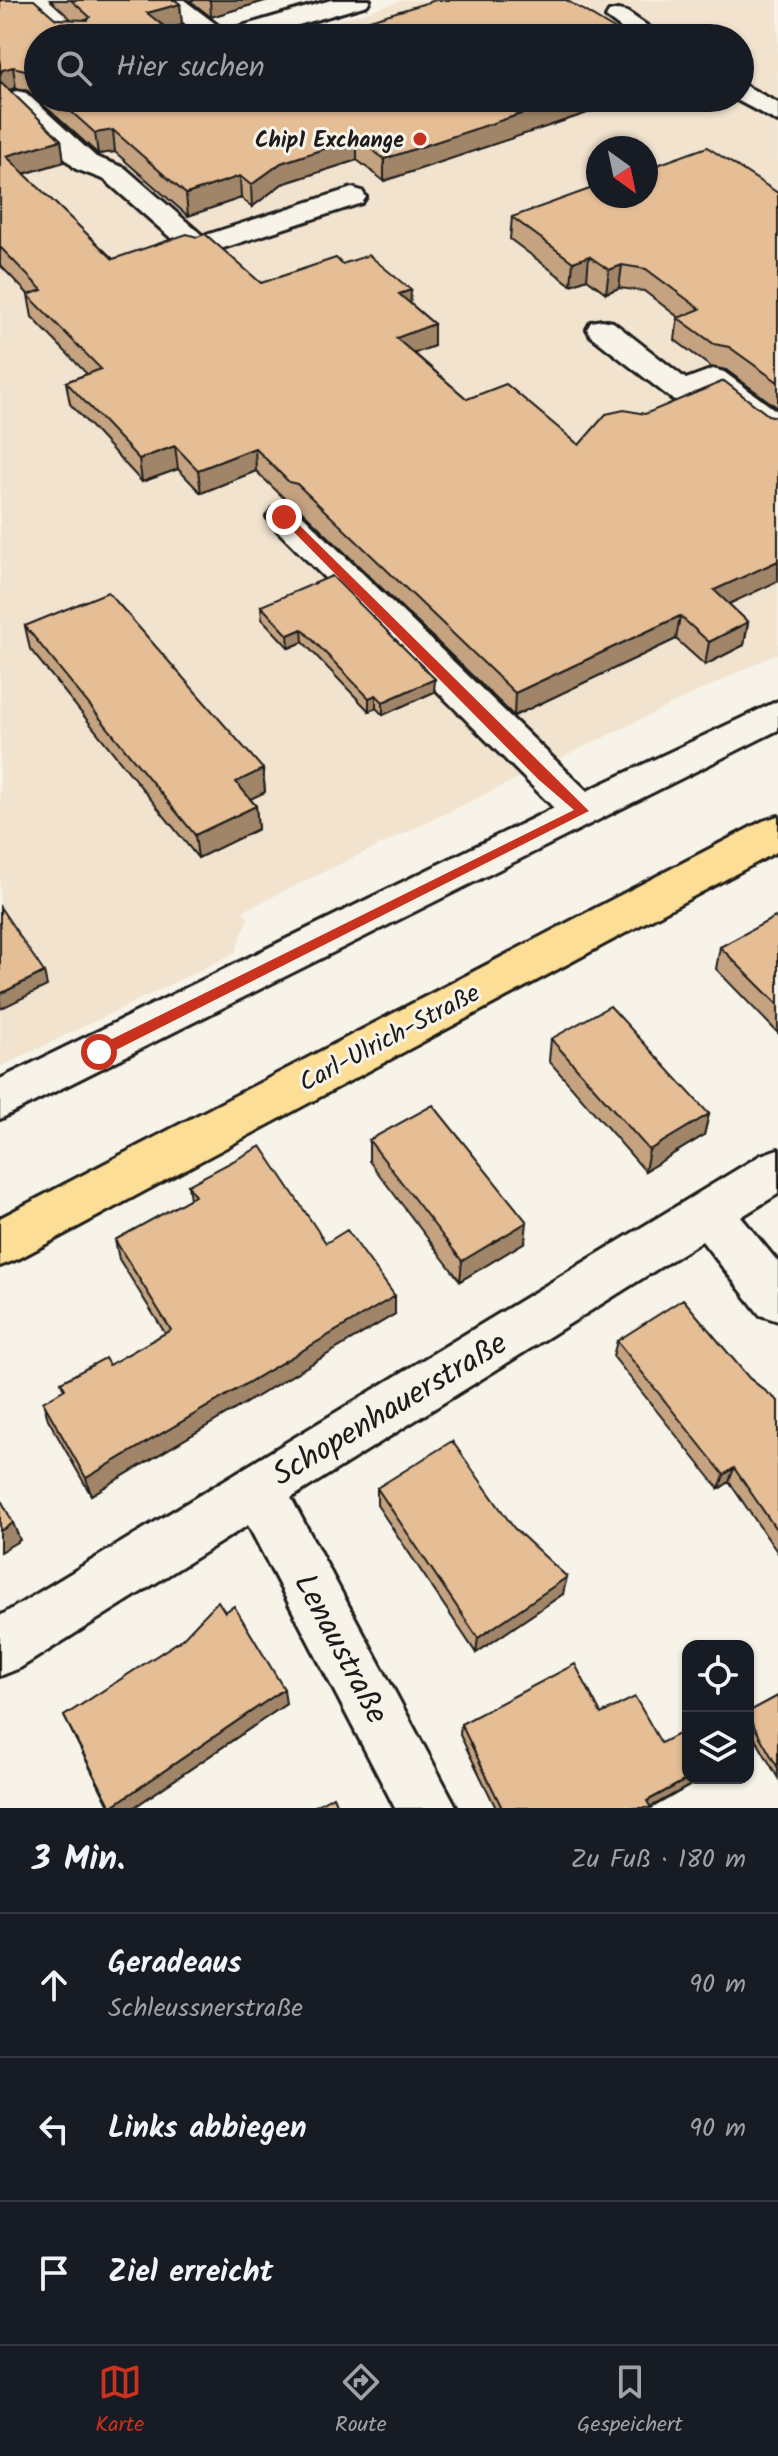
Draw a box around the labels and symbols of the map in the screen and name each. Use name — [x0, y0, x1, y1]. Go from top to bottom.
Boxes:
place label: Chip1 Exchange — [255, 124, 404, 159]
marker: Chip1 Exchange — [411, 130, 429, 148]
north arrow — [586, 136, 658, 208]
route end — [266, 499, 302, 535]
street label: Carl-Ulrich-Straße — [292, 973, 489, 1104]
route start — [81, 1034, 117, 1070]
street label: Schopenhauerstraße — [263, 1320, 518, 1501]
street label: Lenaustraße — [279, 1565, 401, 1734]

